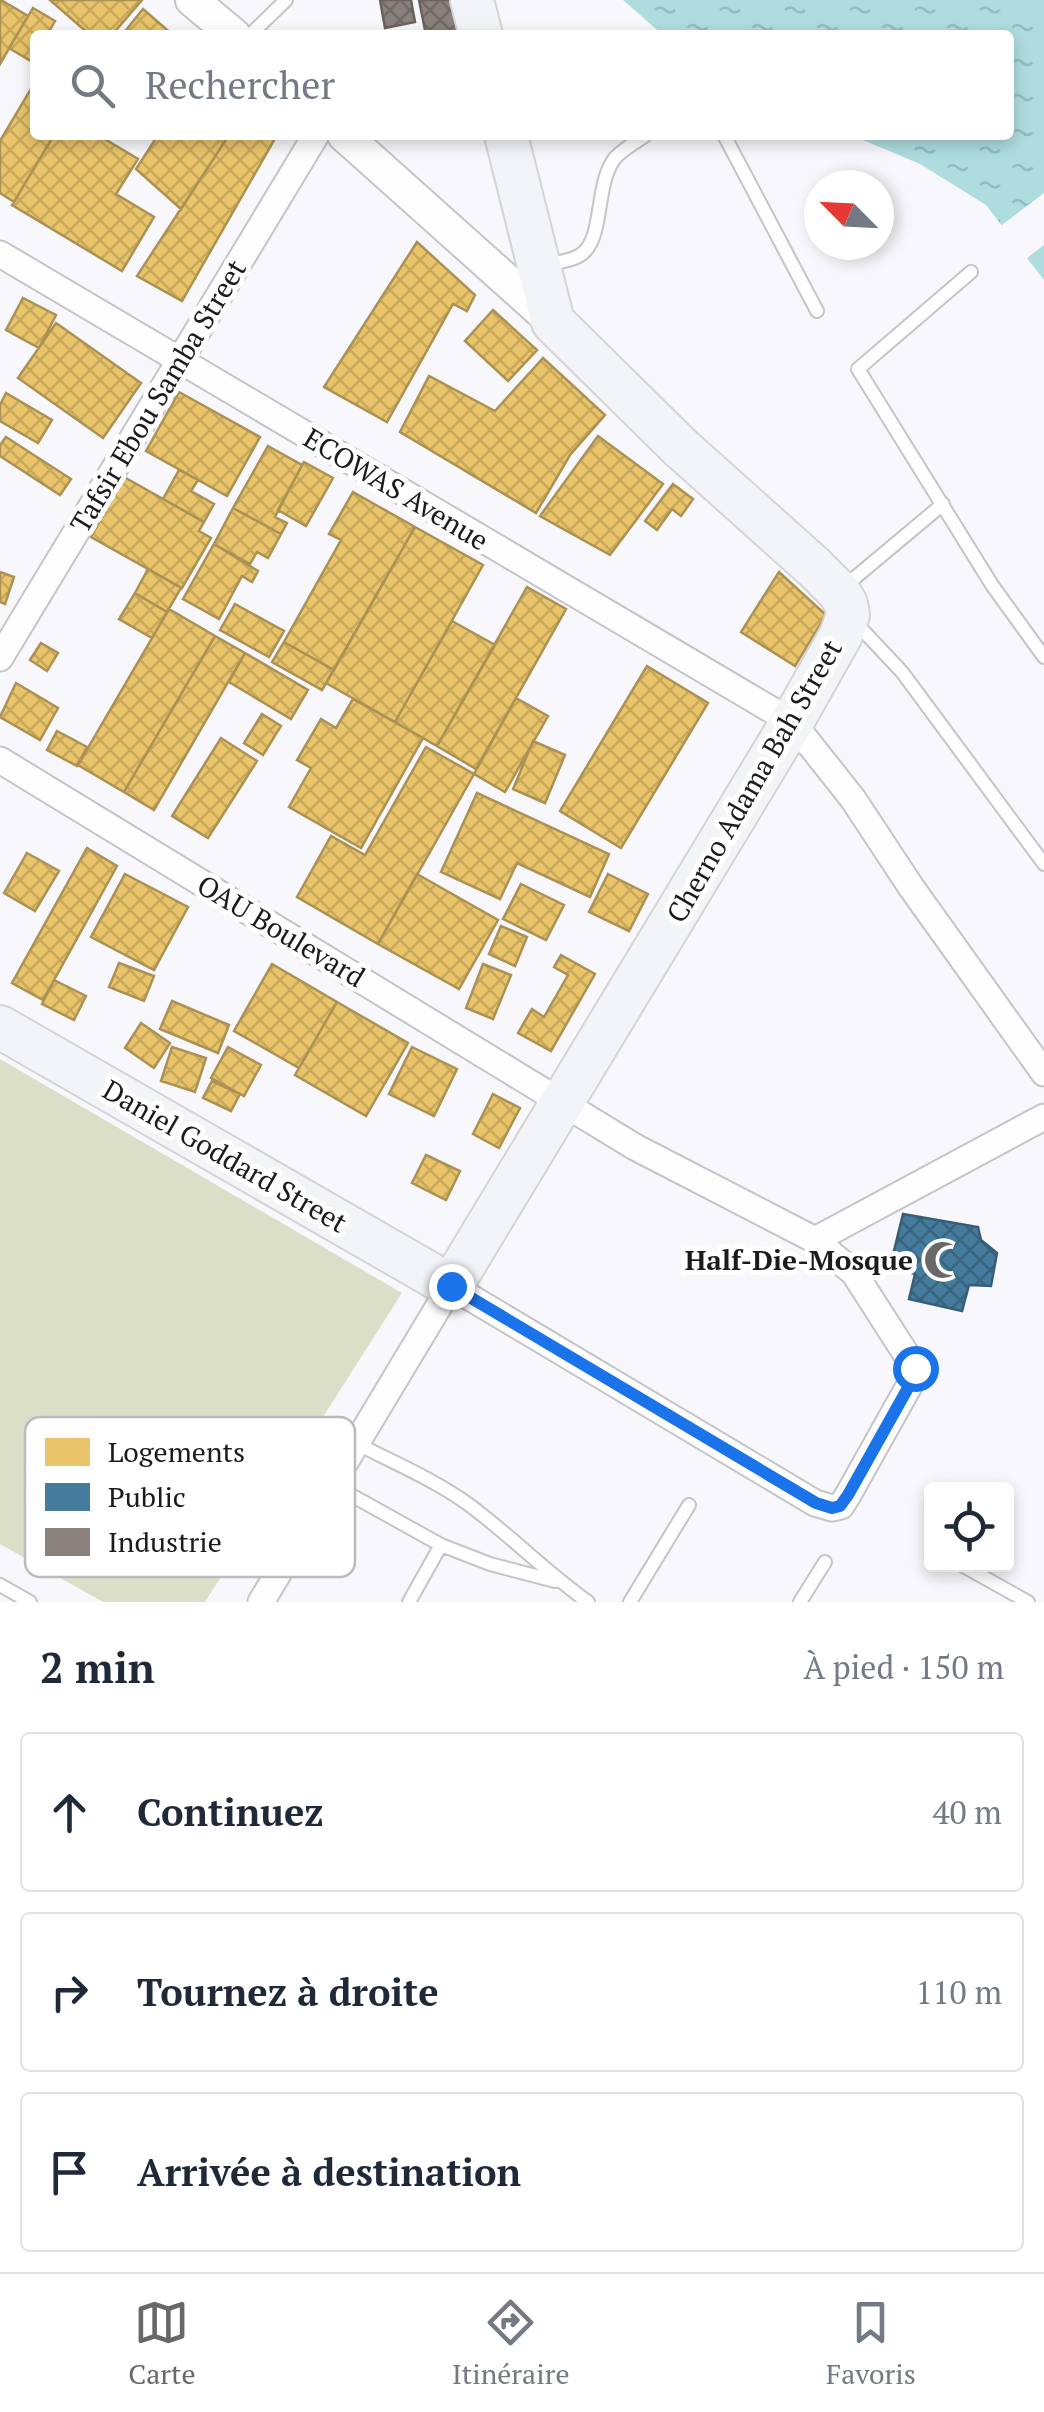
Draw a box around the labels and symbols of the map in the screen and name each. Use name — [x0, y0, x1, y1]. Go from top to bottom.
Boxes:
north arrow — [804, 170, 894, 260]
street label: Tafsir Ebou Samba Street — [61, 252, 254, 539]
street label: ECOWAS Avenue — [297, 419, 495, 558]
street label: Cherno Adama Bah Street — [657, 632, 850, 929]
street label: OAU Boulevard — [191, 866, 372, 995]
street label: Daniel Goddard Street — [96, 1071, 355, 1241]
mosque icon: Half-Die-Mosque — [922, 1239, 964, 1281]
place label: Half-Die-Mosque — [685, 1241, 913, 1278]
route end — [429, 1264, 475, 1310]
route start — [893, 1346, 939, 1392]
legend — [25, 1417, 355, 1577]
text: Logements — [108, 1433, 245, 1470]
text: Public — [108, 1478, 186, 1515]
text: Industrie — [108, 1523, 222, 1560]

